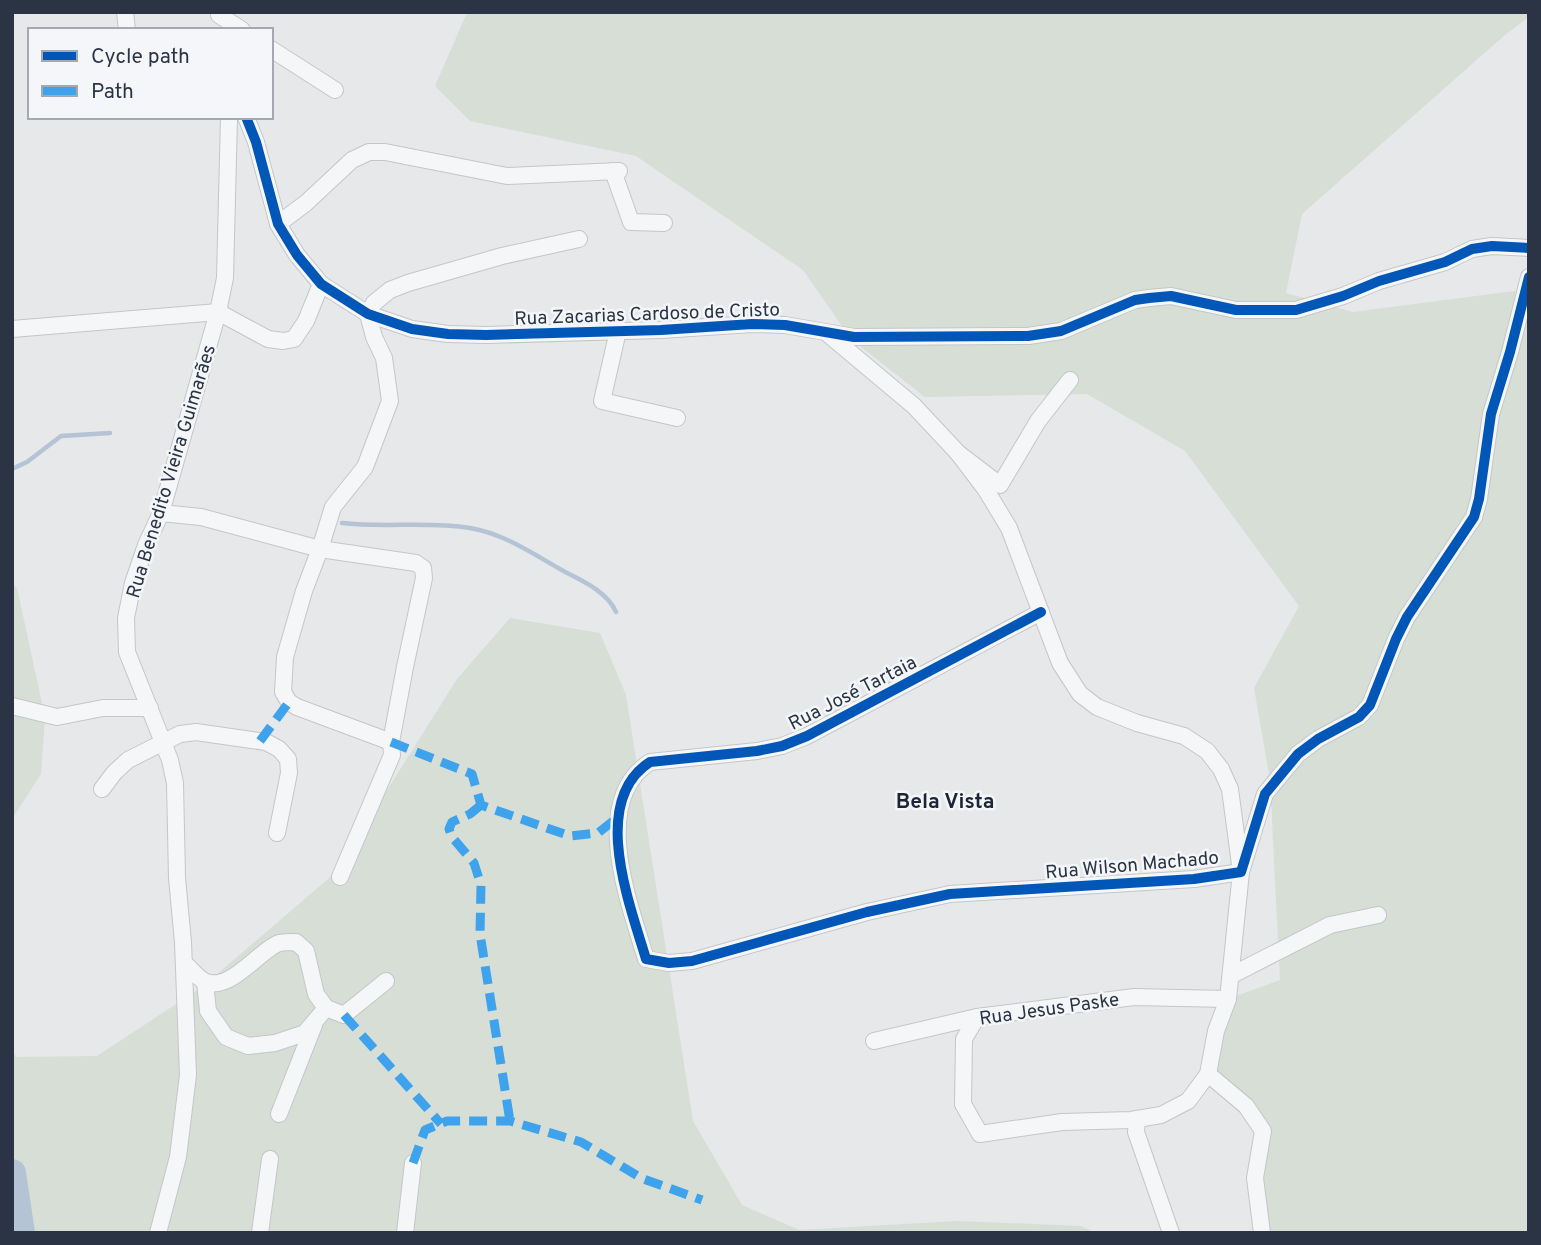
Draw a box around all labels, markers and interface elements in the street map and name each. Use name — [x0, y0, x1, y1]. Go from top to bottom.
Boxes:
legend — [28, 28, 273, 119]
text: Cycle path — [91, 44, 190, 71]
text: Path — [91, 79, 134, 106]
street label: Rua Zacarias Cardoso de Cristo — [514, 298, 780, 332]
street label: Rua Benedito Vieira Guimarães — [122, 342, 222, 601]
street label: Rua José Tartaia — [785, 651, 921, 736]
district label: Bela Vista — [896, 789, 994, 816]
street label: Rua Wilson Machado — [1044, 846, 1220, 886]
street label: Rua Jesus Paske — [978, 988, 1121, 1032]

